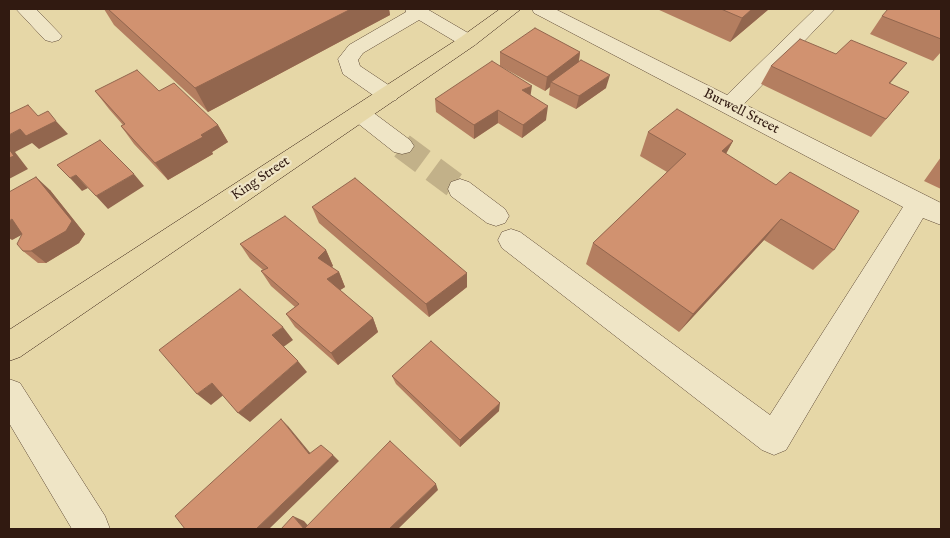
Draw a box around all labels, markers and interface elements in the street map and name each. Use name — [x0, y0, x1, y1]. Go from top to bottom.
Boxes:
street label: Burwell Street — [700, 86, 782, 138]
street label: King Street — [229, 153, 293, 205]

